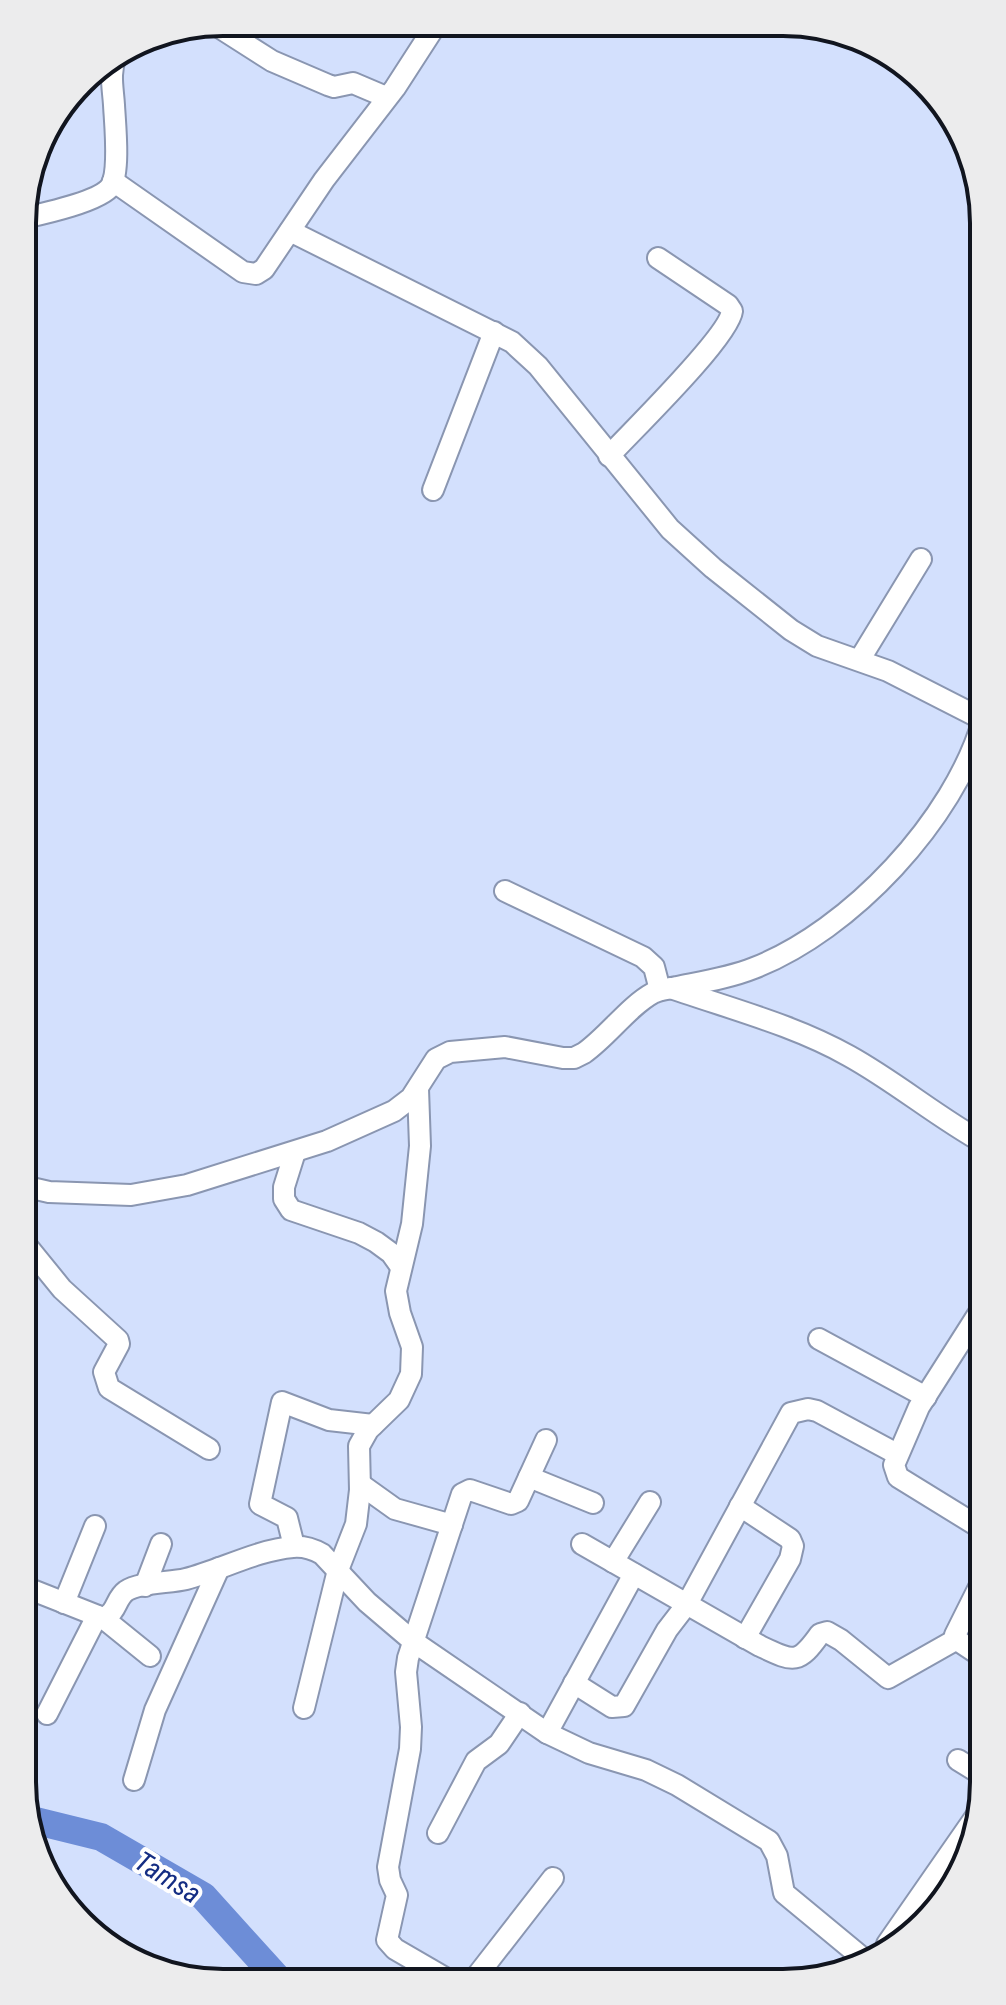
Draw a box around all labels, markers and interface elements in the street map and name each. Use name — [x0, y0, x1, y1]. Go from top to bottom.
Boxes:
water label: Tamsa — [129, 1844, 207, 1910]

